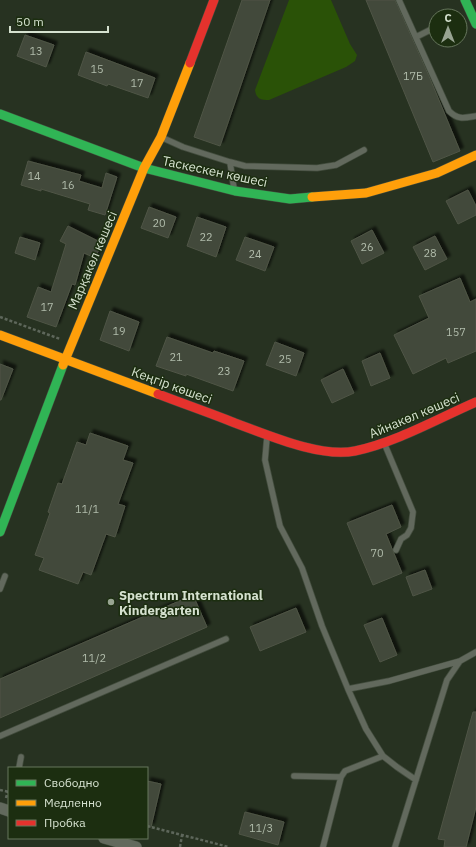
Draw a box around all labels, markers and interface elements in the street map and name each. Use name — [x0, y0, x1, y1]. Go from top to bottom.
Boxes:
scale bar — [10, 8, 108, 34]
north arrow — [428, 8, 468, 48]
text: С — [444, 11, 452, 25]
text: 50 m — [16, 14, 44, 29]
house number: 13 — [29, 44, 43, 58]
house number: 15 — [90, 62, 104, 76]
house number: 17Б — [403, 69, 423, 83]
house number: 17 — [130, 76, 144, 90]
street label: Таскескен көшесі — [161, 152, 269, 191]
house number: 14 — [27, 169, 41, 183]
house number: 16 — [61, 178, 75, 192]
street label: Марқакөл көшесі — [64, 208, 121, 312]
house number: 20 — [152, 216, 166, 230]
house number: 22 — [199, 230, 213, 244]
house number: 26 — [360, 240, 374, 254]
house number: 28 — [423, 246, 437, 260]
house number: 24 — [248, 247, 262, 261]
house number: 17 — [40, 300, 54, 314]
house number: 19 — [112, 324, 126, 338]
house number: 157 — [446, 325, 466, 339]
house number: 21 — [169, 350, 183, 364]
house number: 25 — [278, 352, 292, 366]
street label: Кеңгір көшесі — [129, 363, 214, 408]
house number: 23 — [217, 364, 231, 378]
street label: Айнакөл көшесі — [366, 389, 462, 442]
house number: 11/1 — [75, 502, 99, 516]
house number: 70 — [370, 546, 384, 560]
place label: Spectrum International Kindergarten — [119, 587, 263, 619]
marker: Spectrum International Kindergarten — [106, 597, 116, 607]
house number: 11/2 — [82, 651, 106, 665]
legend — [8, 767, 148, 839]
text: Свободно — [44, 775, 100, 790]
text: Медленно — [44, 795, 102, 810]
text: Пробка — [44, 815, 86, 830]
house number: 11/3 — [249, 821, 273, 835]

